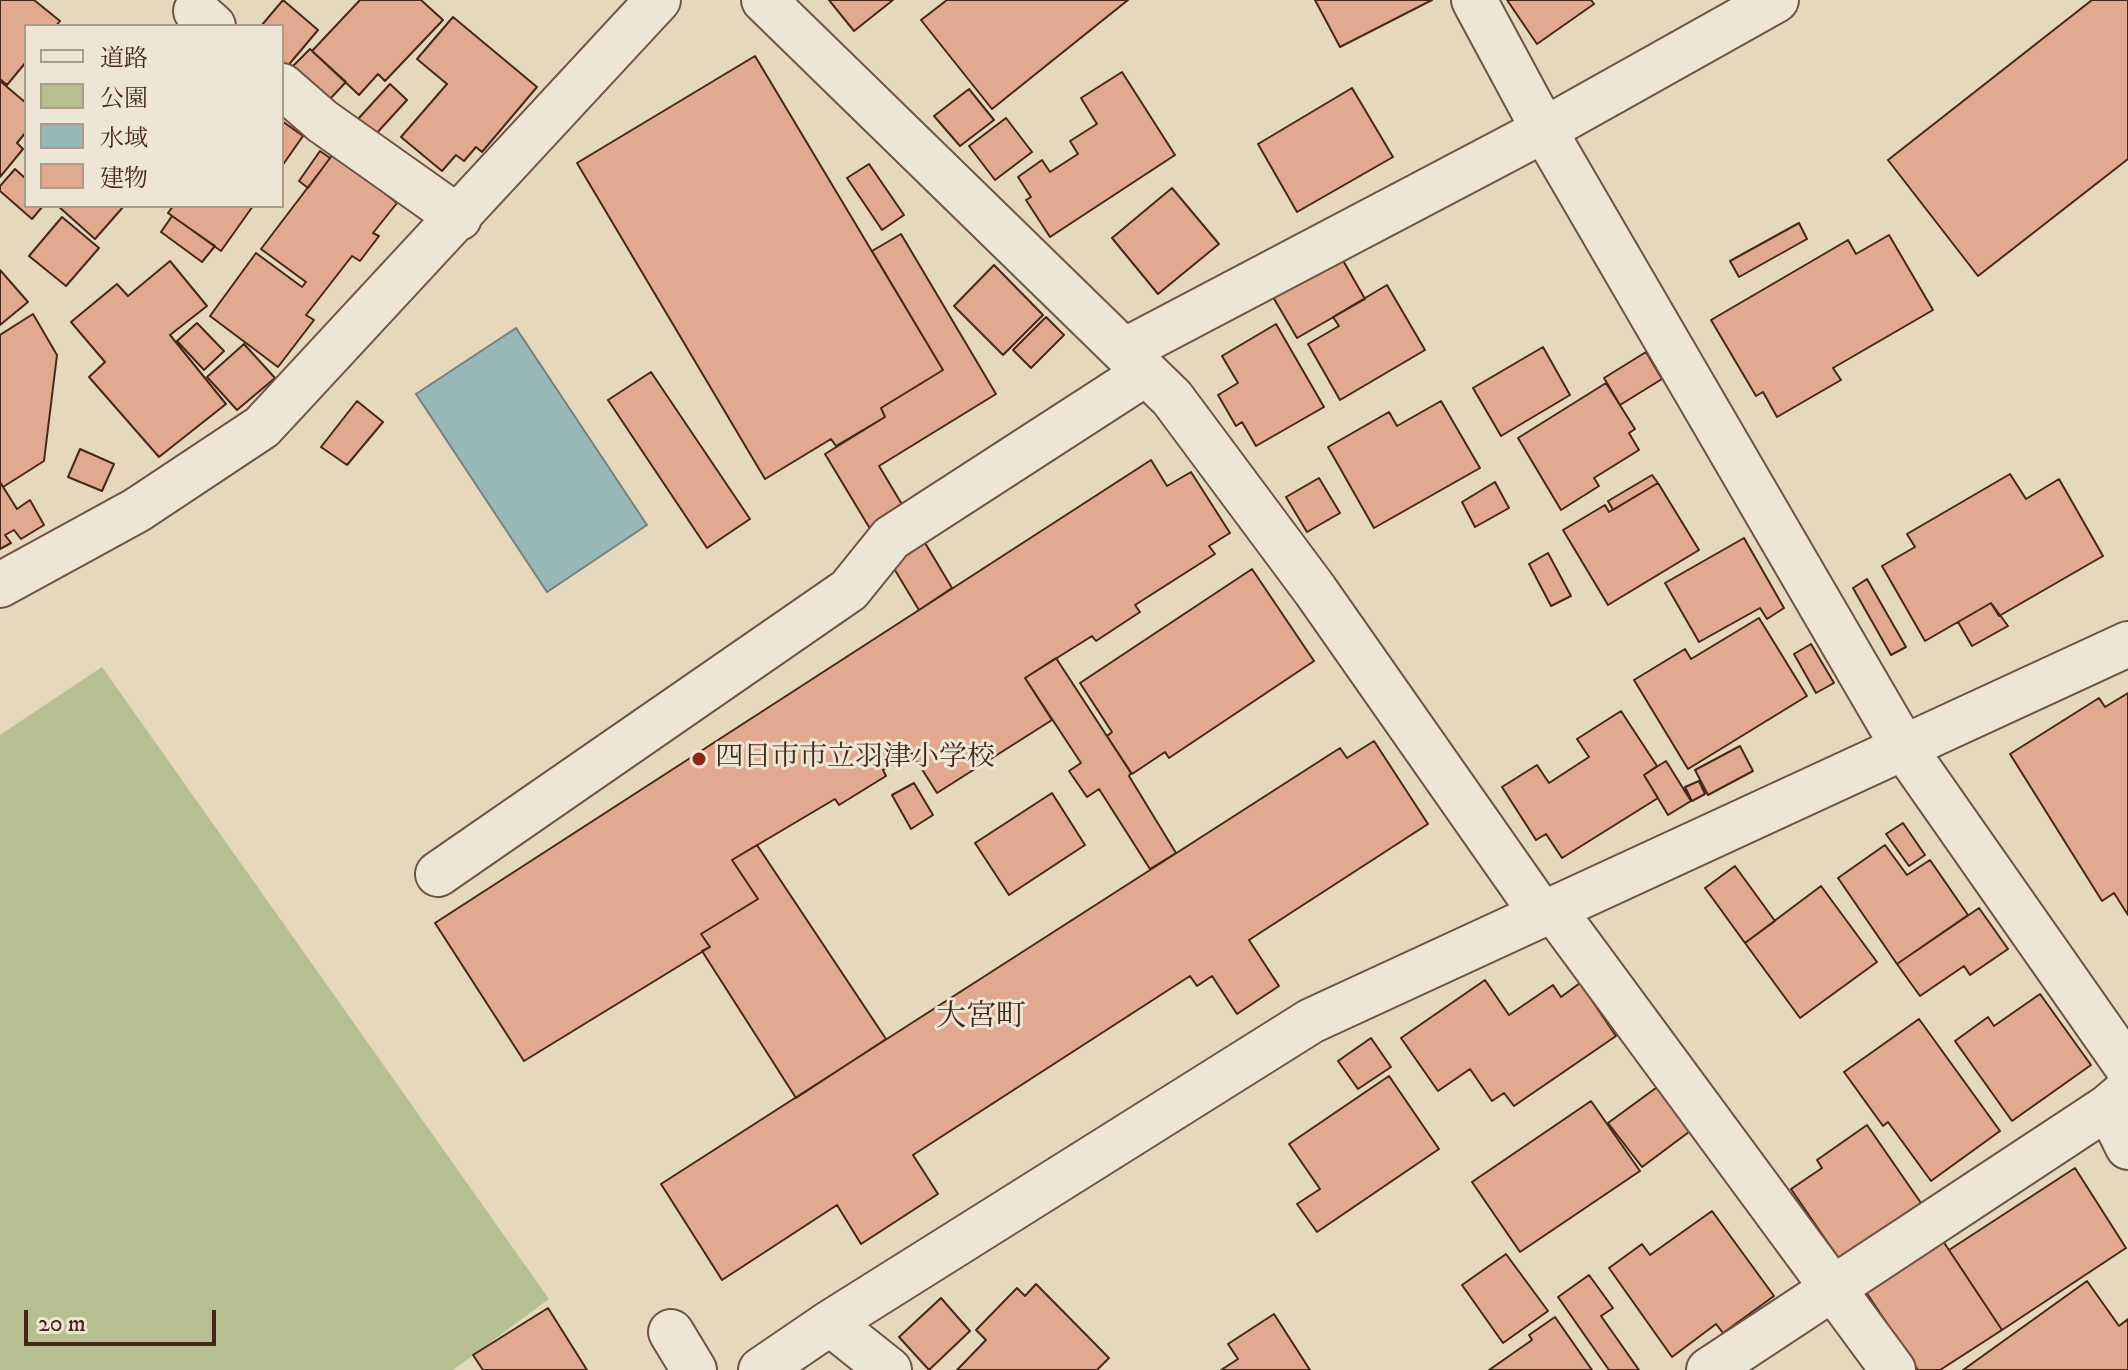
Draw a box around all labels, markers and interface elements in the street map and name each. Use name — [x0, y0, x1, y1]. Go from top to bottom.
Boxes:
legend — [24, 24, 284, 208]
text: 道路 — [100, 44, 148, 74]
text: 公園 — [100, 84, 148, 114]
text: 水域 — [100, 124, 148, 154]
text: 建物 — [100, 164, 148, 194]
place label: 四日市市立羽津小学校 — [715, 742, 995, 776]
marker: 四日市市立羽津小学校 — [690, 750, 708, 768]
district label: 大宮町 — [936, 1001, 1026, 1037]
scale bar — [28, 1294, 220, 1344]
text: 20 m — [38, 1309, 86, 1339]

